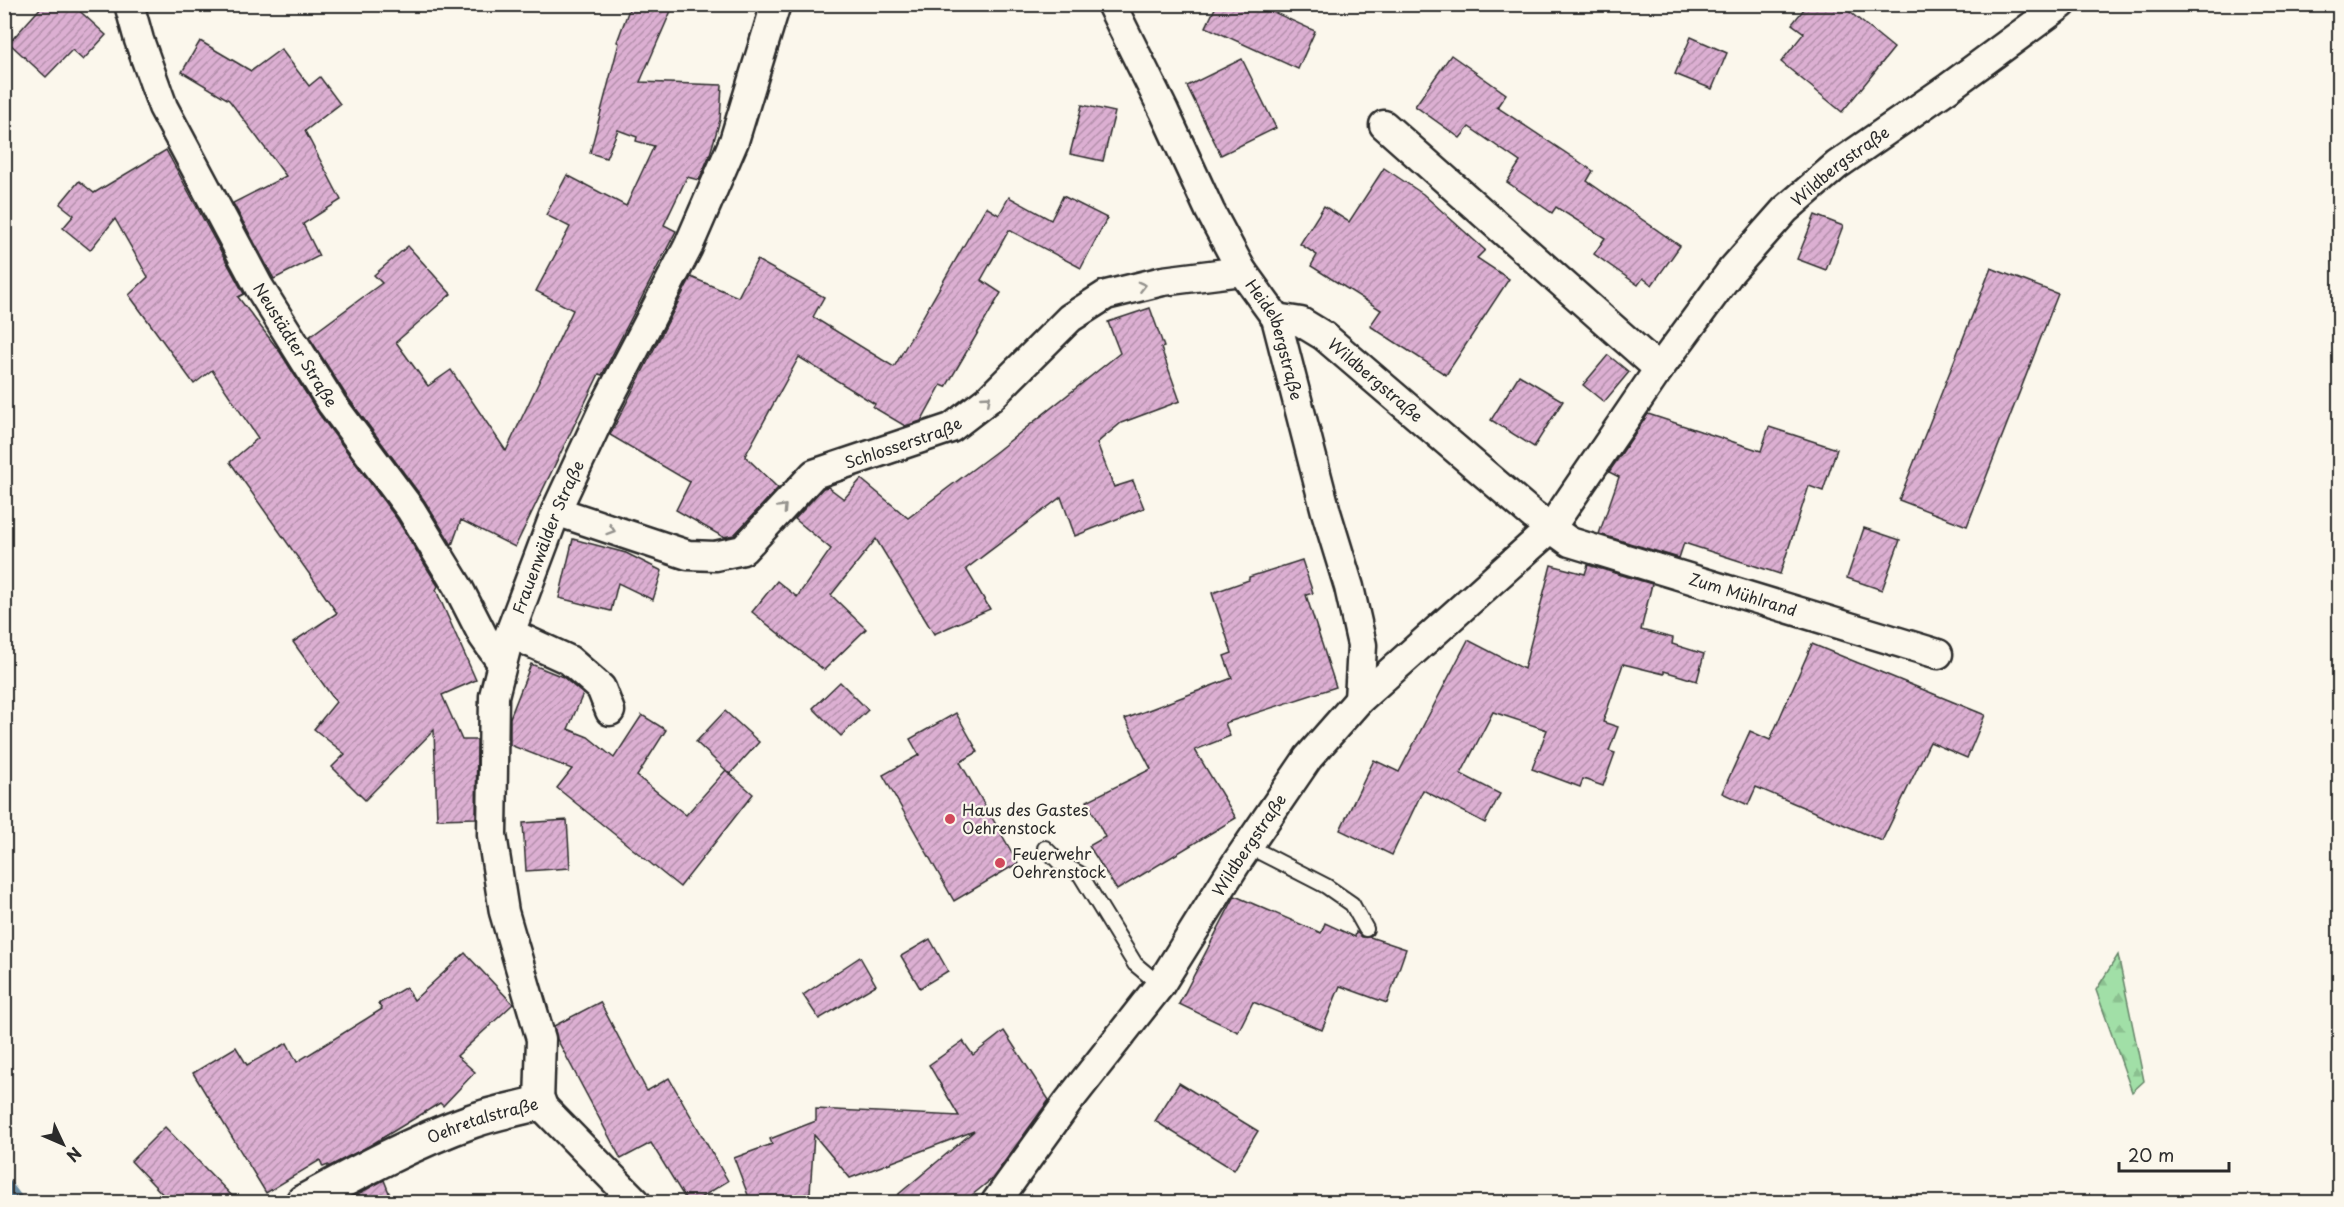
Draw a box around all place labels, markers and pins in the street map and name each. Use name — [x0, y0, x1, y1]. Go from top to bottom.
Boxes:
place label: Haus des Gastes Oehrenstock — [962, 797, 1088, 839]
marker: Haus des Gastes Oehrenstock — [943, 812, 957, 826]
place label: Feuerwehr Oehrenstock — [1012, 841, 1106, 883]
marker: Feuerwehr Oehrenstock — [993, 856, 1007, 870]

